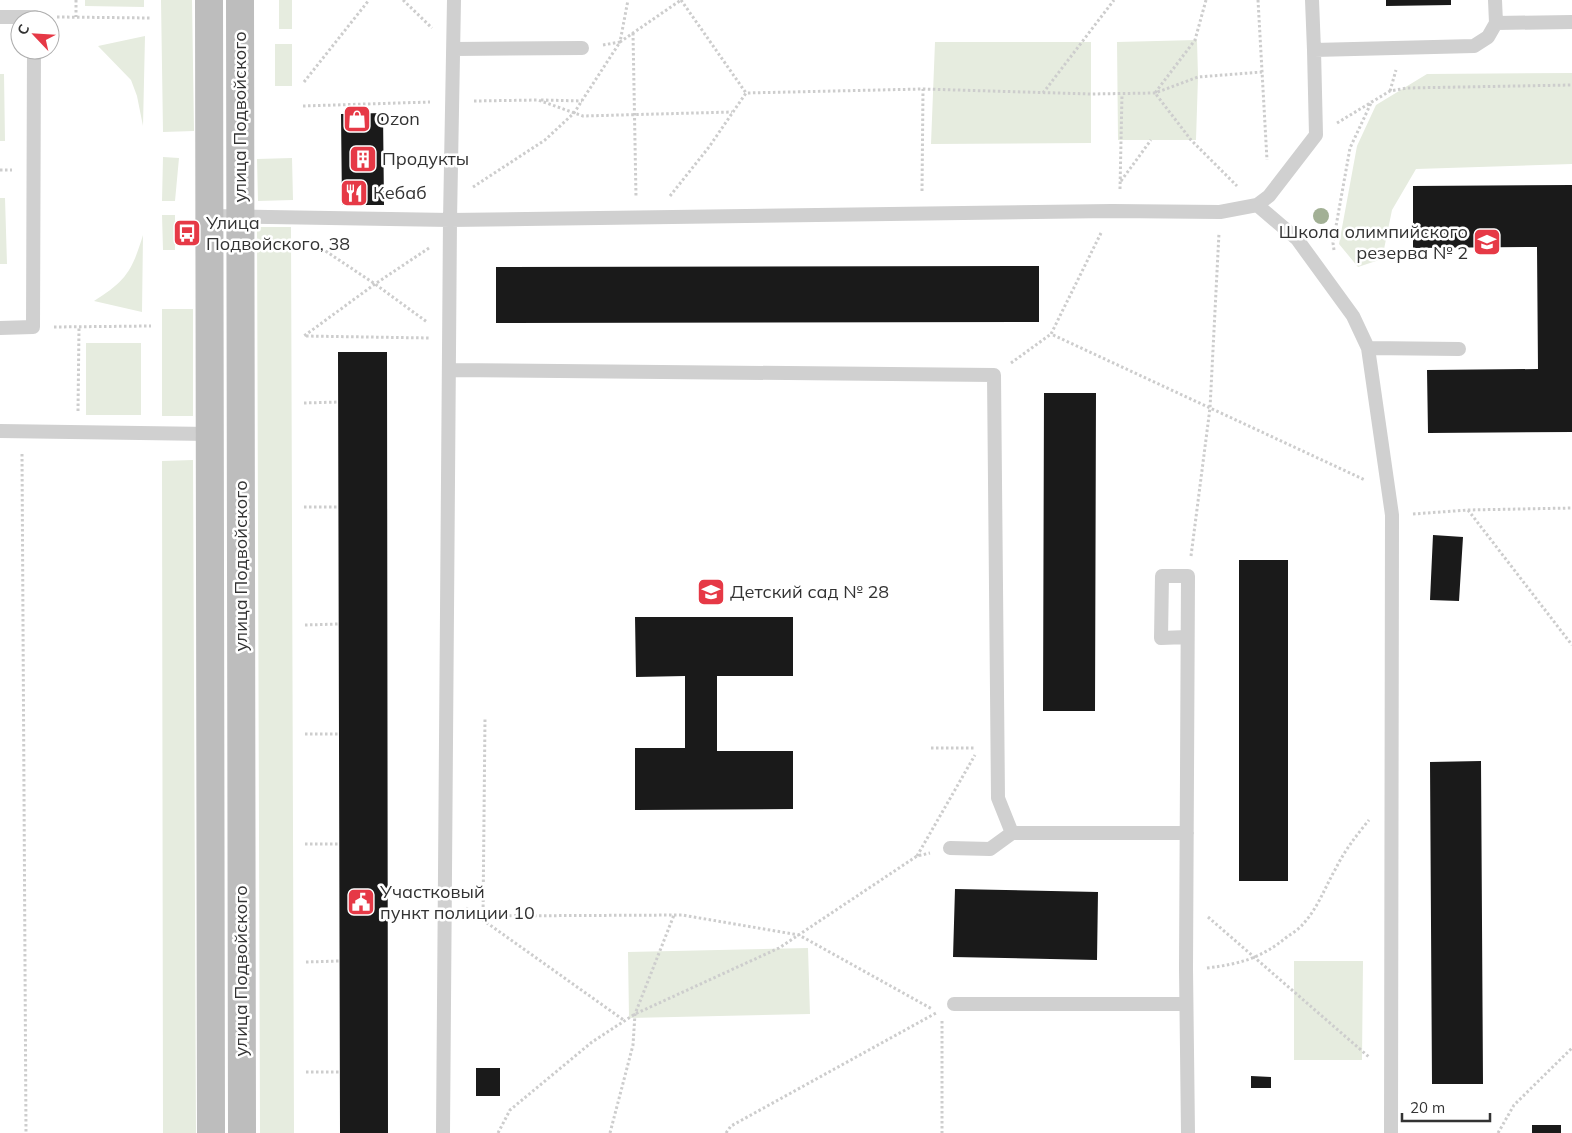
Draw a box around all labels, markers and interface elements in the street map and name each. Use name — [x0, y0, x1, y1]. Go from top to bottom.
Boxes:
north arrow — [10, 10, 60, 60]
text: С — [13, 21, 33, 38]
street label: улица Подвойского — [228, 31, 251, 203]
shop icon: Ozon — [342, 104, 372, 134]
place label: Ozon — [376, 107, 420, 130]
building icon: Продукты — [348, 144, 378, 174]
place label: Продукты — [382, 147, 469, 170]
restaurant icon: Кебаб — [339, 178, 369, 208]
place label: Кебаб — [373, 181, 427, 204]
place label: Улица Подвойского, 38 — [205, 211, 350, 255]
bus stop icon: Улица Подвойского, 38 — [172, 218, 202, 248]
place label: Школа олимпийского резерва № 2 — [1279, 220, 1468, 264]
school or university icon: Школа олимпийского резерва № 2 — [1472, 227, 1502, 257]
street label: улица Подвойского — [229, 480, 252, 652]
school or university icon: Детский сад № 28 — [696, 577, 726, 607]
place label: Детский сад № 28 — [730, 580, 889, 603]
place label: Участковый пункт полиции 10 — [379, 880, 535, 924]
street label: улица Подвойского — [229, 885, 252, 1057]
public building icon: Участковый пункт полиции 10 — [346, 887, 376, 917]
scale bar — [1402, 1090, 1490, 1122]
text: 20 m — [1410, 1098, 1445, 1117]

